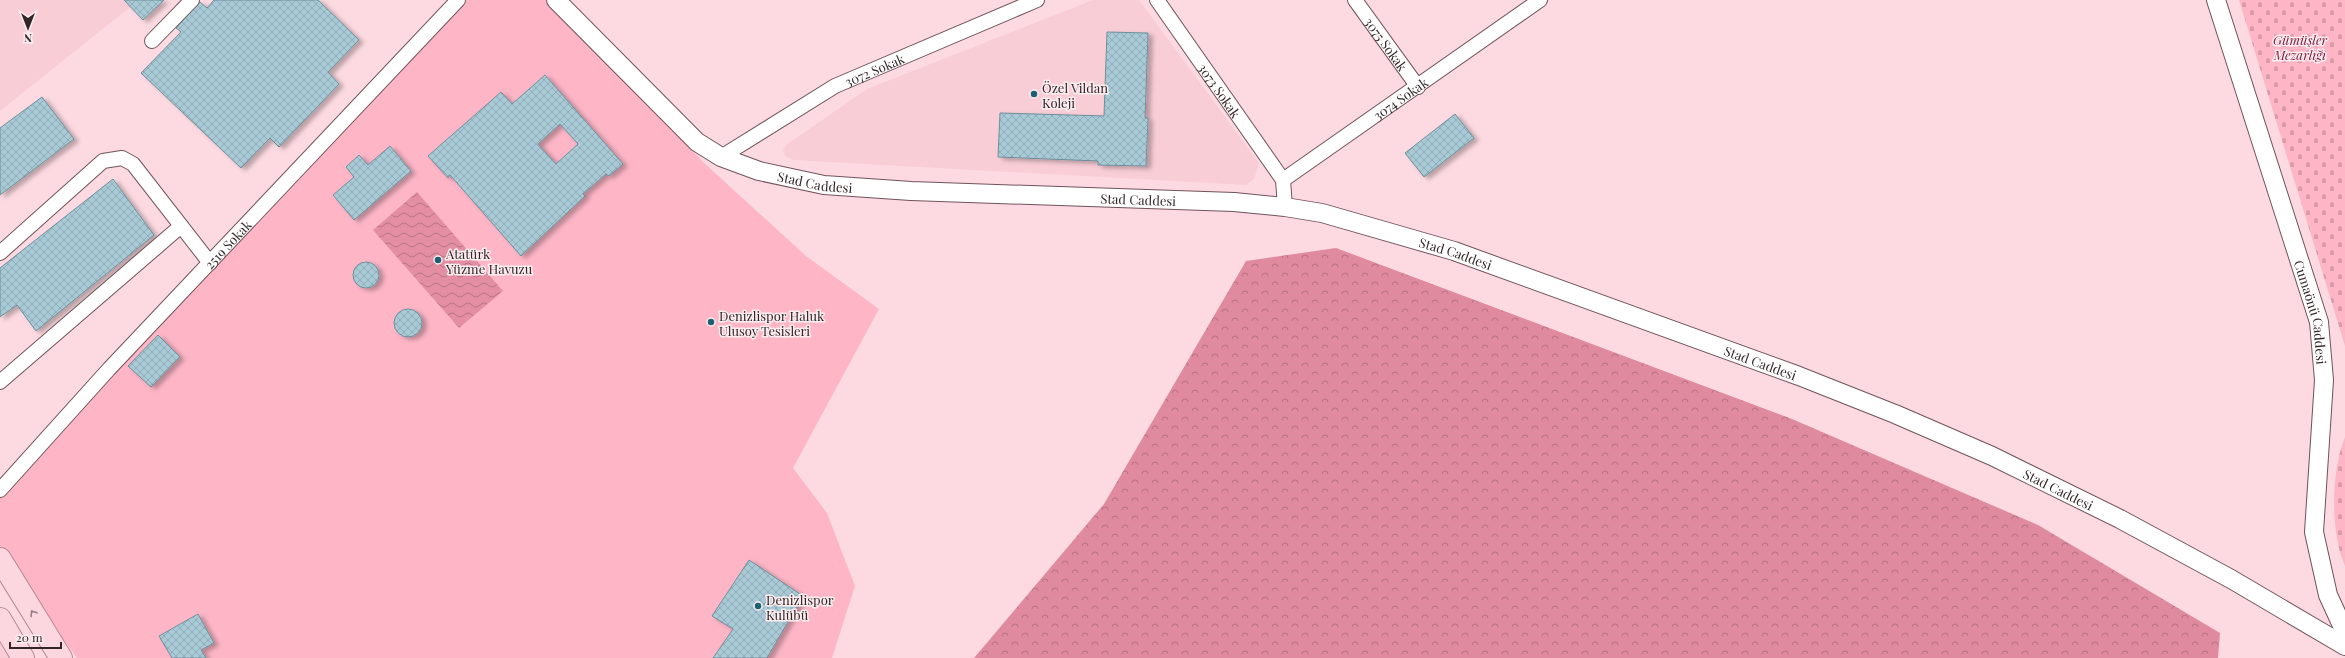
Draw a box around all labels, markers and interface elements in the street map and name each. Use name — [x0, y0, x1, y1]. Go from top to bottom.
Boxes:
north arrow — [8, 8, 48, 48]
street label: 3075 Sokak — [1362, 14, 1412, 75]
text: N — [24, 31, 32, 46]
park label: Gümüşler Mezarlığı — [2273, 31, 2328, 63]
street label: 3072 Sokak — [842, 49, 907, 89]
street label: 3073 Sokak — [1195, 60, 1246, 121]
street label: 3074 Sokak — [1369, 73, 1431, 123]
place label: Özel Vildan Koleji — [1042, 79, 1108, 111]
marker: Özel Vildan Koleji — [1029, 89, 1039, 99]
street label: Stad Caddesi — [776, 167, 853, 195]
street label: Stad Caddesi — [1100, 189, 1177, 209]
street label: 2519 Sokak — [200, 215, 255, 272]
street label: Stad Caddesi — [1417, 233, 1495, 273]
place label: Atatürk Yüzme Havuzu — [445, 245, 533, 277]
marker: Atatürk Yüzme Havuzu — [433, 255, 443, 265]
street label: Cumaönü Caddesi — [2291, 258, 2331, 365]
place label: Denizlispor Haluk Ulusoy Tesisleri — [719, 307, 825, 339]
marker: Denizlispor Haluk Ulusoy Tesisleri — [706, 317, 716, 327]
street label: Stad Caddesi — [1722, 341, 1799, 383]
street label: Stad Caddesi — [2021, 464, 2096, 513]
place label: Denizlispor Kulübü — [766, 591, 834, 623]
marker: Denizlispor Kulübü — [753, 601, 763, 611]
one-way arrow — [31, 610, 38, 617]
scale bar — [10, 624, 61, 650]
text: 20 m — [16, 629, 43, 645]

